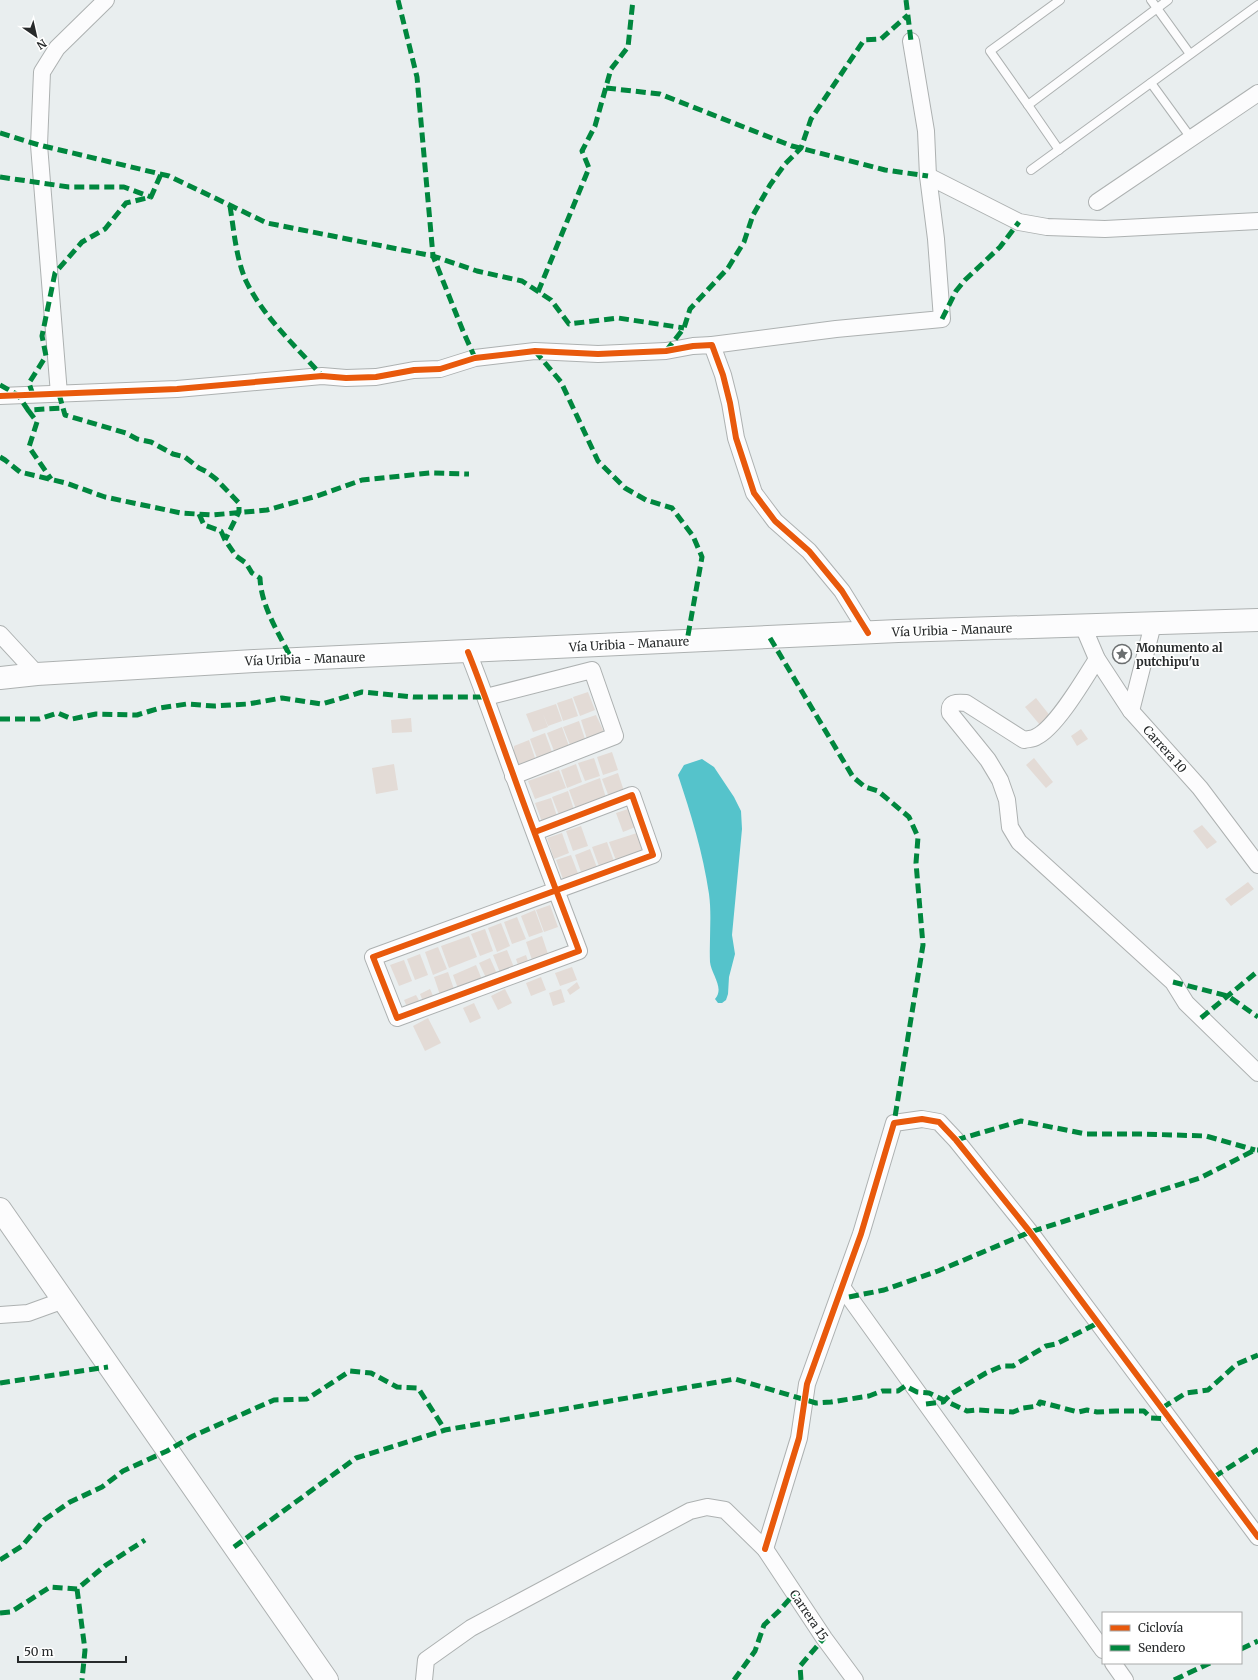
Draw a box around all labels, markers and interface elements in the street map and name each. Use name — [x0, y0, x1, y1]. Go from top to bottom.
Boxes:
north arrow — [16, 16, 56, 56]
text: N — [34, 36, 49, 53]
street label: Vía Uribia - Manaure — [891, 620, 1012, 640]
street label: Vía Uribia - Manaure — [568, 633, 689, 655]
place label: Monumento al putchipu'u — [1136, 640, 1223, 669]
place icon: Monumento al putchipu'u — [1111, 643, 1133, 665]
street label: Vía Uribia - Manaure — [244, 649, 365, 669]
street label: Carrera 10 — [1140, 722, 1190, 776]
street label: Carrera 15 — [787, 1587, 831, 1643]
legend — [1102, 1612, 1242, 1664]
text: Ciclovía — [1138, 1620, 1184, 1635]
scale bar — [18, 1638, 126, 1664]
text: Sendero — [1138, 1640, 1185, 1655]
text: 50 m — [24, 1644, 53, 1659]

